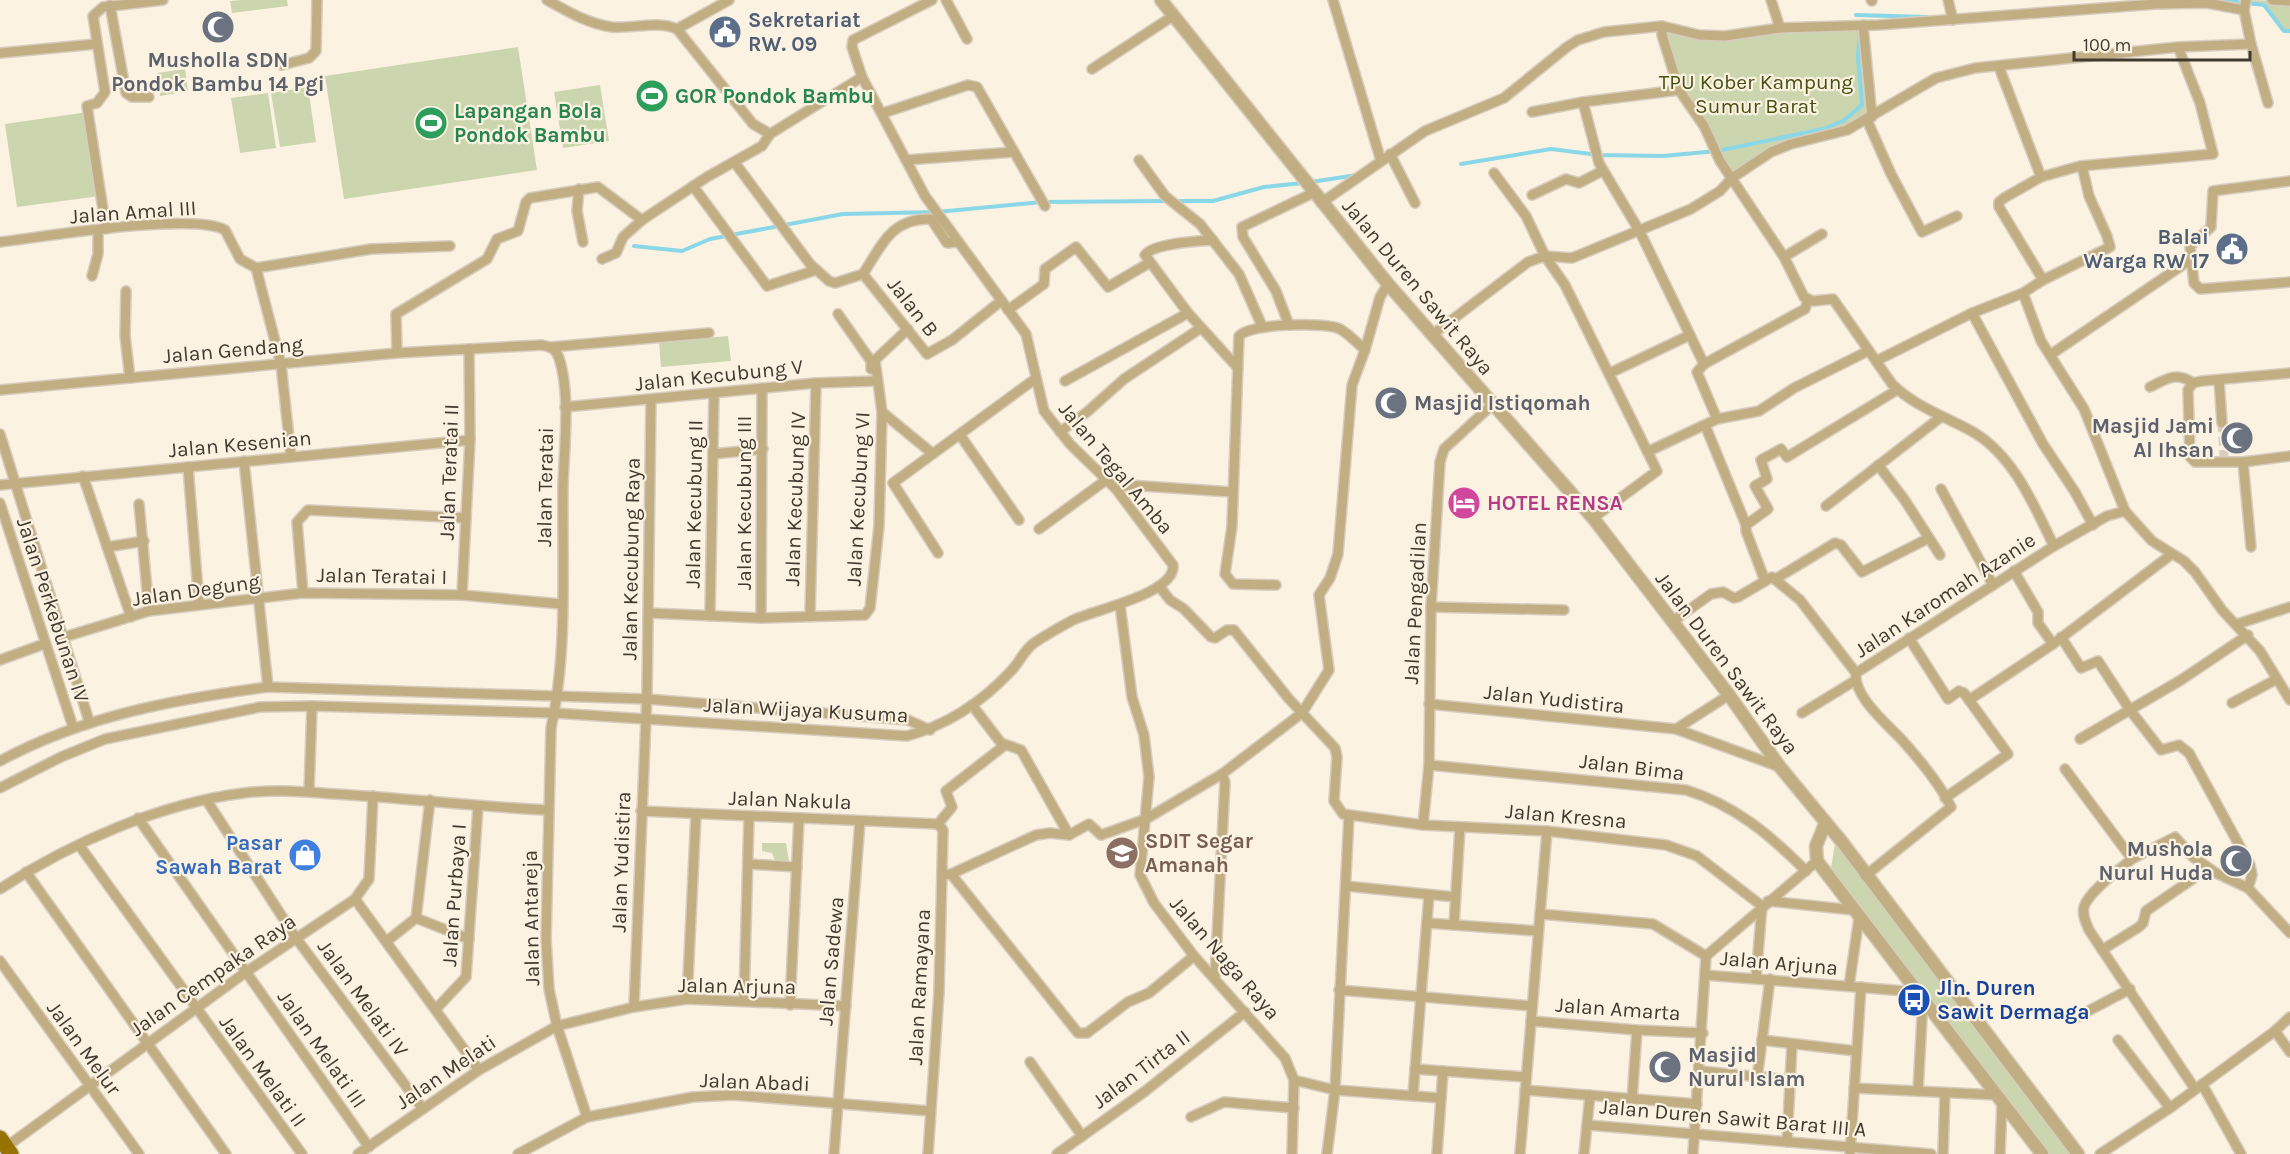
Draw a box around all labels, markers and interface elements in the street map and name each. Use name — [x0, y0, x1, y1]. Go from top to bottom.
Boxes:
place label: Sekretariat RW. 09 — [748, 8, 861, 56]
mosque icon: Musholla SDN Pondok Bambu 14 Pgi — [200, 9, 236, 45]
public building icon: Sekretariat RW. 09 — [707, 14, 743, 50]
scale bar — [2074, 24, 2250, 62]
text: 100 m — [2083, 34, 2131, 56]
place label: Musholla SDN Pondok Bambu 14 Pgi — [111, 48, 325, 96]
park label: TPU Kober Kampung Sumur Barat — [1659, 70, 1853, 118]
sports icon: GOR Pondok Bambu — [634, 78, 670, 114]
place label: GOR Pondok Bambu — [675, 84, 874, 108]
place label: Lapangan Bola Pondok Bambu — [454, 99, 606, 147]
sports icon: Lapangan Bola Pondok Bambu — [413, 105, 449, 141]
street label: Jalan Duren Sawit Raya — [1337, 194, 1499, 380]
street label: Jalan Amal III — [69, 196, 197, 228]
place label: Balai Warga RW 17 — [2083, 225, 2210, 273]
public building icon: Balai Warga RW 17 — [2214, 231, 2250, 267]
street label: Jalan B — [883, 273, 943, 341]
street label: Jalan Gendang — [162, 332, 304, 368]
street label: Jalan Kecubung V — [634, 354, 804, 396]
mosque icon: Masjid Istiqomah — [1373, 385, 1409, 421]
place label: Masjid Istiqomah — [1414, 391, 1591, 416]
street label: Jalan Tegal Amba — [1054, 397, 1178, 539]
street label: Jalan Teratai II — [435, 403, 463, 541]
street label: Jalan Kecubung IV — [780, 411, 810, 587]
street label: Jalan Kecubung VI — [841, 411, 875, 587]
place label: Masjid Jami Al Ihsan — [2092, 414, 2214, 462]
street label: Jalan Kecubung III — [732, 416, 756, 590]
street label: Jalan Kecubung II — [681, 419, 707, 589]
mosque icon: Masjid Jami Al Ihsan — [2219, 420, 2255, 456]
street label: Jalan Kesenian — [167, 426, 313, 462]
street label: Jalan Teratai — [532, 427, 558, 547]
street label: Jalan Kecubung Raya — [617, 457, 645, 661]
hotel icon: HOTEL RENSA — [1446, 485, 1482, 521]
place label: HOTEL RENSA — [1487, 491, 1623, 515]
street label: Jalan Perkebunan IV — [12, 515, 94, 705]
street label: Jalan Pengadilan — [1399, 521, 1431, 685]
street label: Jalan Karomah Azanie — [1850, 528, 2040, 662]
street label: Jalan Teratai I — [317, 563, 447, 589]
street label: Jalan Duren Sawit Raya — [1651, 567, 1803, 759]
street label: Jalan Degung — [131, 569, 262, 611]
street label: Jalan Yudistira — [1483, 680, 1625, 718]
street label: Jalan Wijaya Kusuma — [703, 693, 909, 727]
street label: Jalan Bima — [1578, 749, 1686, 785]
street label: Jalan Nakula — [728, 786, 852, 814]
street label: Jalan Yudistira — [607, 791, 635, 933]
street label: Jalan Kresna — [1504, 799, 1628, 833]
street label: Jalan Purbaya I — [437, 823, 471, 967]
place label: SDIT Segar Amanah — [1145, 829, 1254, 877]
place label: Pasar Sawah Barat — [155, 831, 283, 879]
school or university icon: SDIT Segar Amanah — [1104, 835, 1140, 871]
shop icon: Pasar Sawah Barat — [287, 837, 323, 873]
place label: Mushola Nurul Huda — [2098, 837, 2213, 885]
mosque icon: Mushola Nurul Huda — [2218, 843, 2254, 879]
street label: Jalan Antareja — [518, 850, 544, 986]
street label: Jalan Naga Raya — [1165, 892, 1285, 1024]
street label: Jalan Sadewa — [813, 895, 849, 1027]
street label: Jalan Ramayana — [903, 908, 935, 1066]
street label: Jalan Cempaka Raya — [126, 909, 300, 1041]
street label: Jalan Melati IV — [313, 935, 413, 1061]
street label: Jalan Arjuna — [1719, 946, 1839, 980]
street label: Jalan Arjuna — [678, 973, 796, 999]
place label: Jln. Duren Sawit Dermaga — [1937, 976, 2090, 1024]
bus stop icon: Jln. Duren Sawit Dermaga — [1896, 982, 1932, 1018]
street label: Jalan Melati III — [273, 986, 371, 1112]
street label: Jalan Amarta — [1555, 993, 1681, 1025]
street label: Jalan Melur — [42, 996, 126, 1100]
street label: Jalan Melati II — [214, 1011, 312, 1131]
street label: Jalan Tirta II — [1088, 1025, 1194, 1113]
street label: Jalan Melati — [391, 1030, 501, 1114]
place label: Masjid Nurul Islam — [1688, 1043, 1805, 1091]
mosque icon: Masjid Nurul Islam — [1647, 1049, 1683, 1085]
street label: Jalan Abadi — [700, 1068, 810, 1096]
street label: Jalan Duren Sawit Barat III A — [1599, 1094, 1867, 1142]

